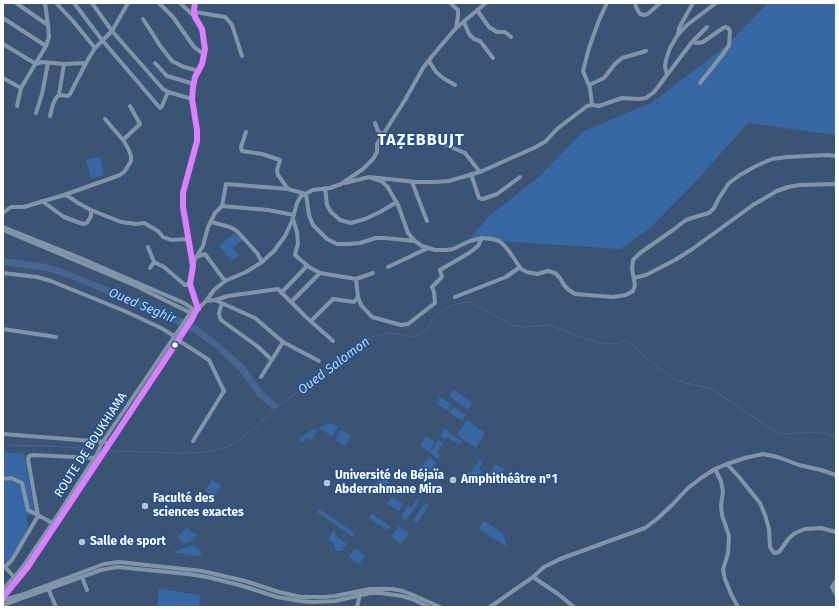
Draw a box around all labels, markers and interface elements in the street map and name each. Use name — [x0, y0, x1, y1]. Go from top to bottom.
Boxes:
district label: TAẒEBBUJT — [377, 131, 465, 151]
water label: Oued Seghir — [106, 285, 178, 327]
water label: Oued Salomon — [295, 334, 373, 398]
unlabelled marker — [170, 340, 180, 350]
street label: ROUTE DE BOUKHIAMA — [52, 390, 130, 500]
place label: Université de Béjaïa Abderrahmane Mira — [335, 469, 444, 497]
place label: Amphithéâtre n°1 — [461, 473, 558, 487]
marker: Amphithéâtre n°1 — [448, 475, 458, 485]
marker: Université de Béjaïa Abderrahmane Mira — [322, 478, 332, 488]
place label: Faculté des sciences exactes — [153, 492, 244, 520]
marker: Faculté des sciences exactes — [140, 501, 150, 511]
place label: Salle de sport — [90, 535, 166, 549]
marker: Salle de sport — [77, 537, 87, 547]

